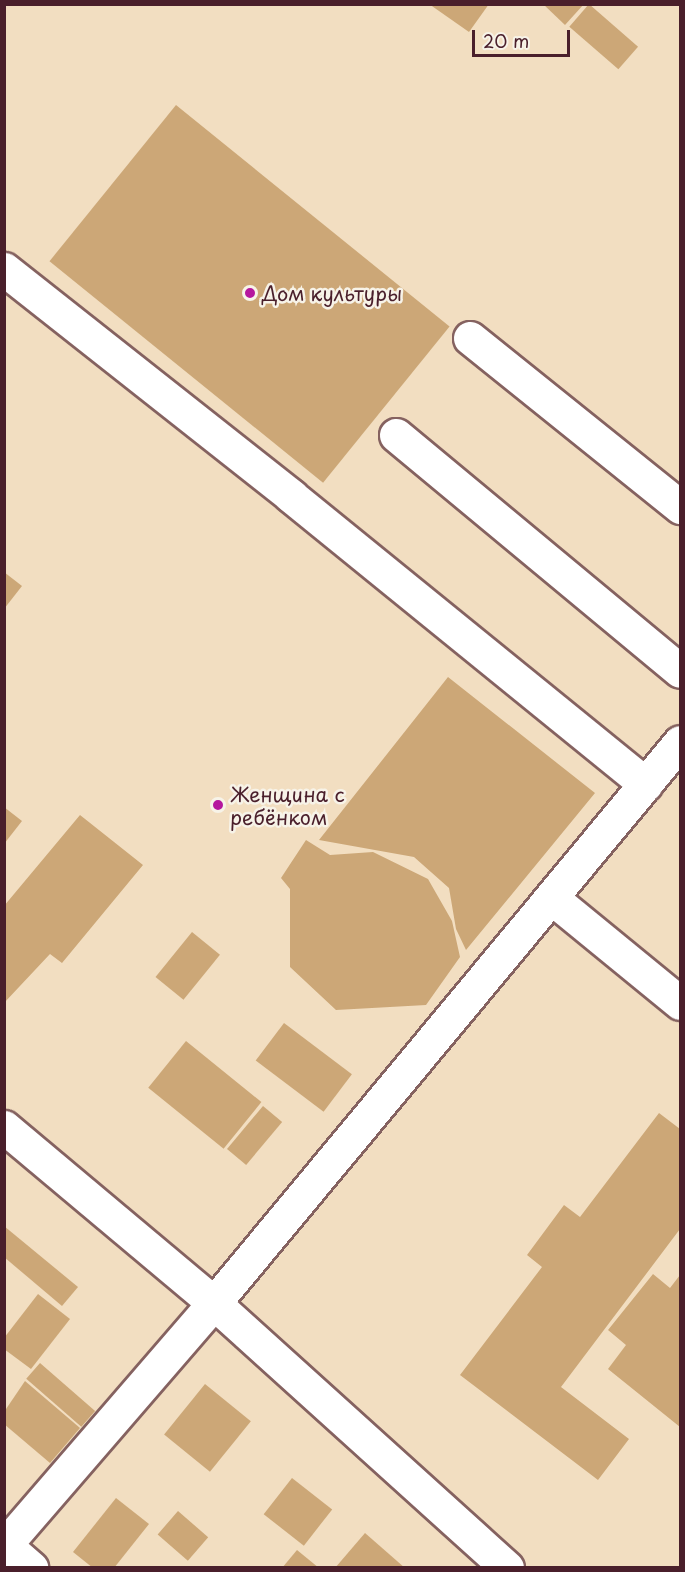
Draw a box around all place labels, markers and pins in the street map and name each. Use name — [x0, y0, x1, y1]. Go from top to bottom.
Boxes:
place label: Дом культуры — [262, 281, 403, 305]
marker: Дом культуры — [243, 286, 257, 300]
place label: Женщина с ребёнком — [230, 782, 346, 829]
marker: Женщина с ребёнком — [211, 798, 225, 812]

